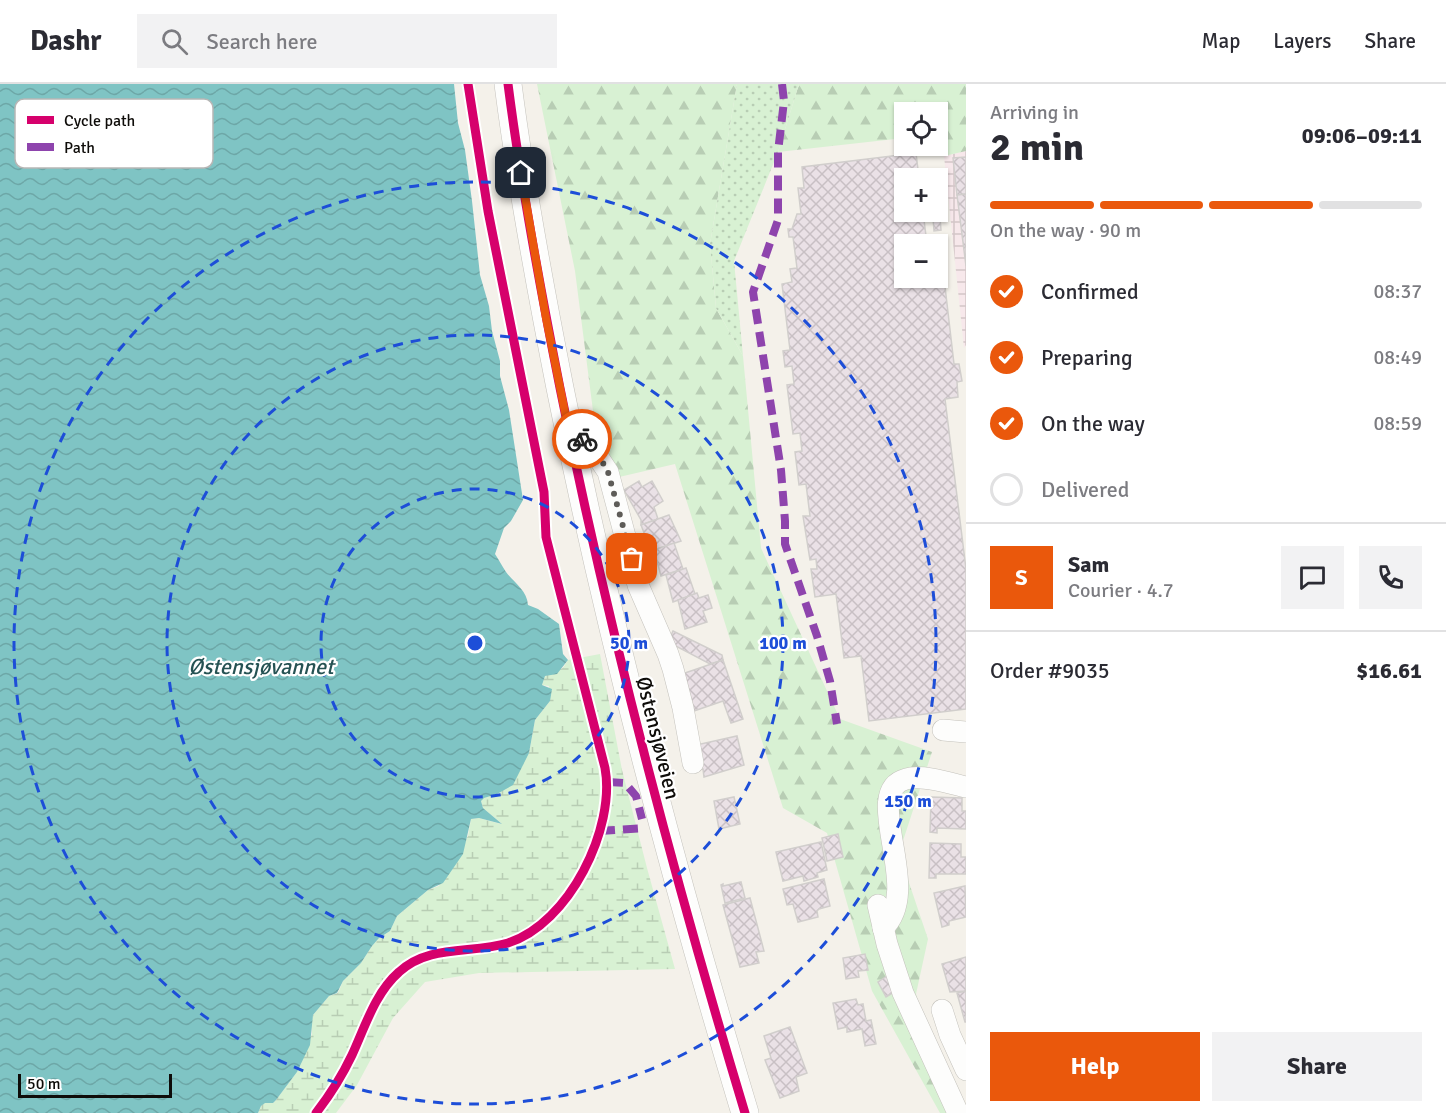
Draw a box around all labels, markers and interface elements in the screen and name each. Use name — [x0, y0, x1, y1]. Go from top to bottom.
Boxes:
search box — [137, 14, 557, 68]
text: Dashr — [30, 24, 101, 58]
icon: search — [158, 25, 191, 58]
text: Search here — [206, 28, 317, 55]
text: Map — [1202, 28, 1240, 54]
text: Layers — [1273, 28, 1331, 54]
text: Share — [1364, 28, 1416, 54]
legend — [15, 99, 213, 168]
text: Arriving in — [990, 100, 1079, 125]
map controls — [894, 102, 948, 288]
button: locate — [894, 102, 948, 156]
text: Cycle path — [64, 111, 135, 131]
text: 09:06–09:11 — [1302, 122, 1422, 149]
text: 2 min — [990, 123, 1084, 171]
text: Path — [64, 138, 95, 158]
pin — [495, 147, 546, 198]
icon: home — [504, 156, 537, 189]
button: + — [894, 168, 948, 222]
text: On the way · 90 m — [990, 218, 1141, 243]
button: − — [894, 234, 948, 288]
icon: check — [990, 275, 1023, 308]
text: Confirmed — [1041, 278, 1139, 305]
text: 08:37 — [1373, 279, 1422, 304]
icon: check — [990, 341, 1023, 374]
text: Preparing — [1041, 344, 1133, 371]
text: 08:49 — [1373, 345, 1422, 370]
icon: check — [990, 407, 1023, 440]
courier — [552, 409, 612, 469]
text: On the way — [1041, 410, 1145, 437]
text: 08:59 — [1373, 411, 1422, 436]
icon: bike — [566, 423, 599, 456]
text: Delivered — [1041, 476, 1129, 503]
pin — [606, 533, 657, 584]
icon: bag — [615, 542, 648, 575]
button: chat — [1281, 546, 1344, 609]
button: phone — [1359, 546, 1422, 609]
text: Sam — [1068, 551, 1109, 578]
text: S — [1015, 564, 1028, 591]
text: Courier · 4.7 — [1068, 578, 1174, 603]
text: 50 m — [610, 632, 648, 654]
text: 100 m — [759, 632, 807, 654]
centre of rings — [465, 633, 485, 653]
water label: Østensjøvannet — [188, 653, 336, 680]
text: Order #9035 — [990, 657, 1110, 684]
text: $16.61 — [1356, 657, 1422, 684]
street label: Østensjøveien — [630, 674, 686, 802]
text: 150 m — [884, 790, 932, 812]
button: Help — [990, 1032, 1200, 1101]
button: Share — [1212, 1032, 1422, 1101]
scale bar — [18, 1071, 172, 1098]
text: 50 m — [27, 1074, 61, 1094]

